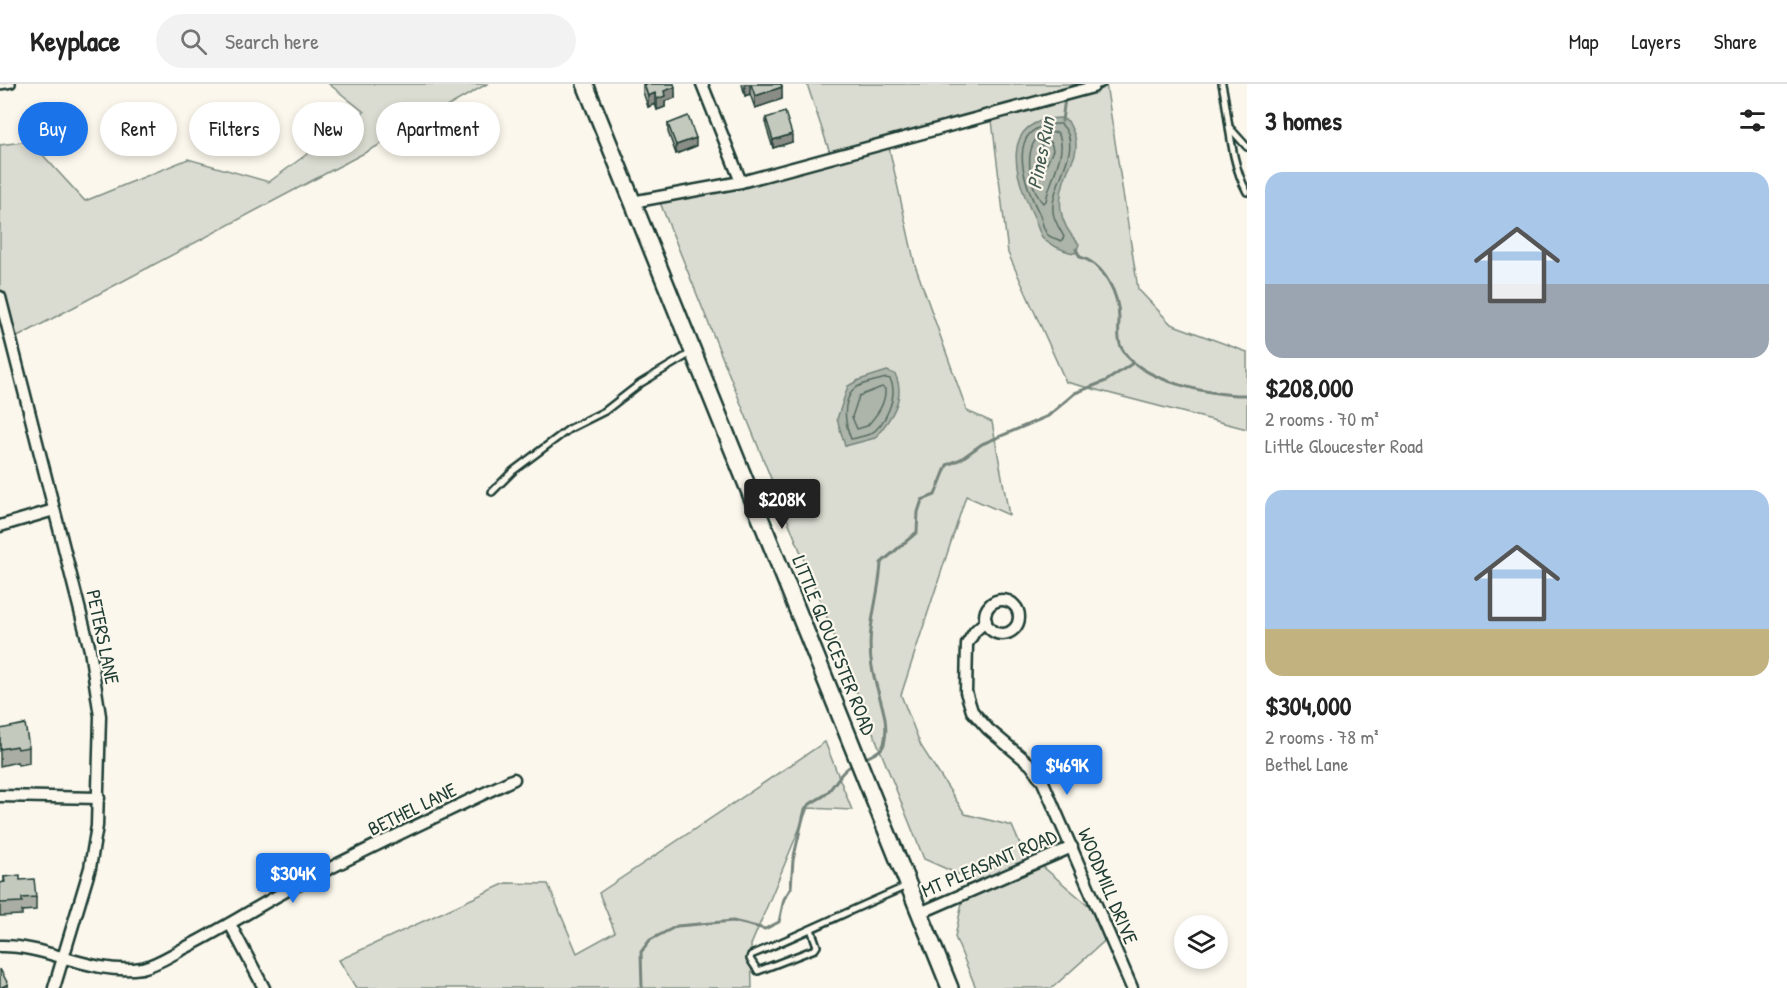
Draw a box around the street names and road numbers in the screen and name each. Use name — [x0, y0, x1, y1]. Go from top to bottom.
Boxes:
street label: LITTLE GLOUCESTER ROAD — [786, 551, 883, 739]
street label: PETERS LANE — [80, 587, 127, 687]
street label: BETHEL LANE — [363, 775, 461, 842]
street label: MT PLEASANT ROAD — [917, 822, 1061, 903]
street label: WOODMILL DRIVE — [1072, 824, 1145, 948]

